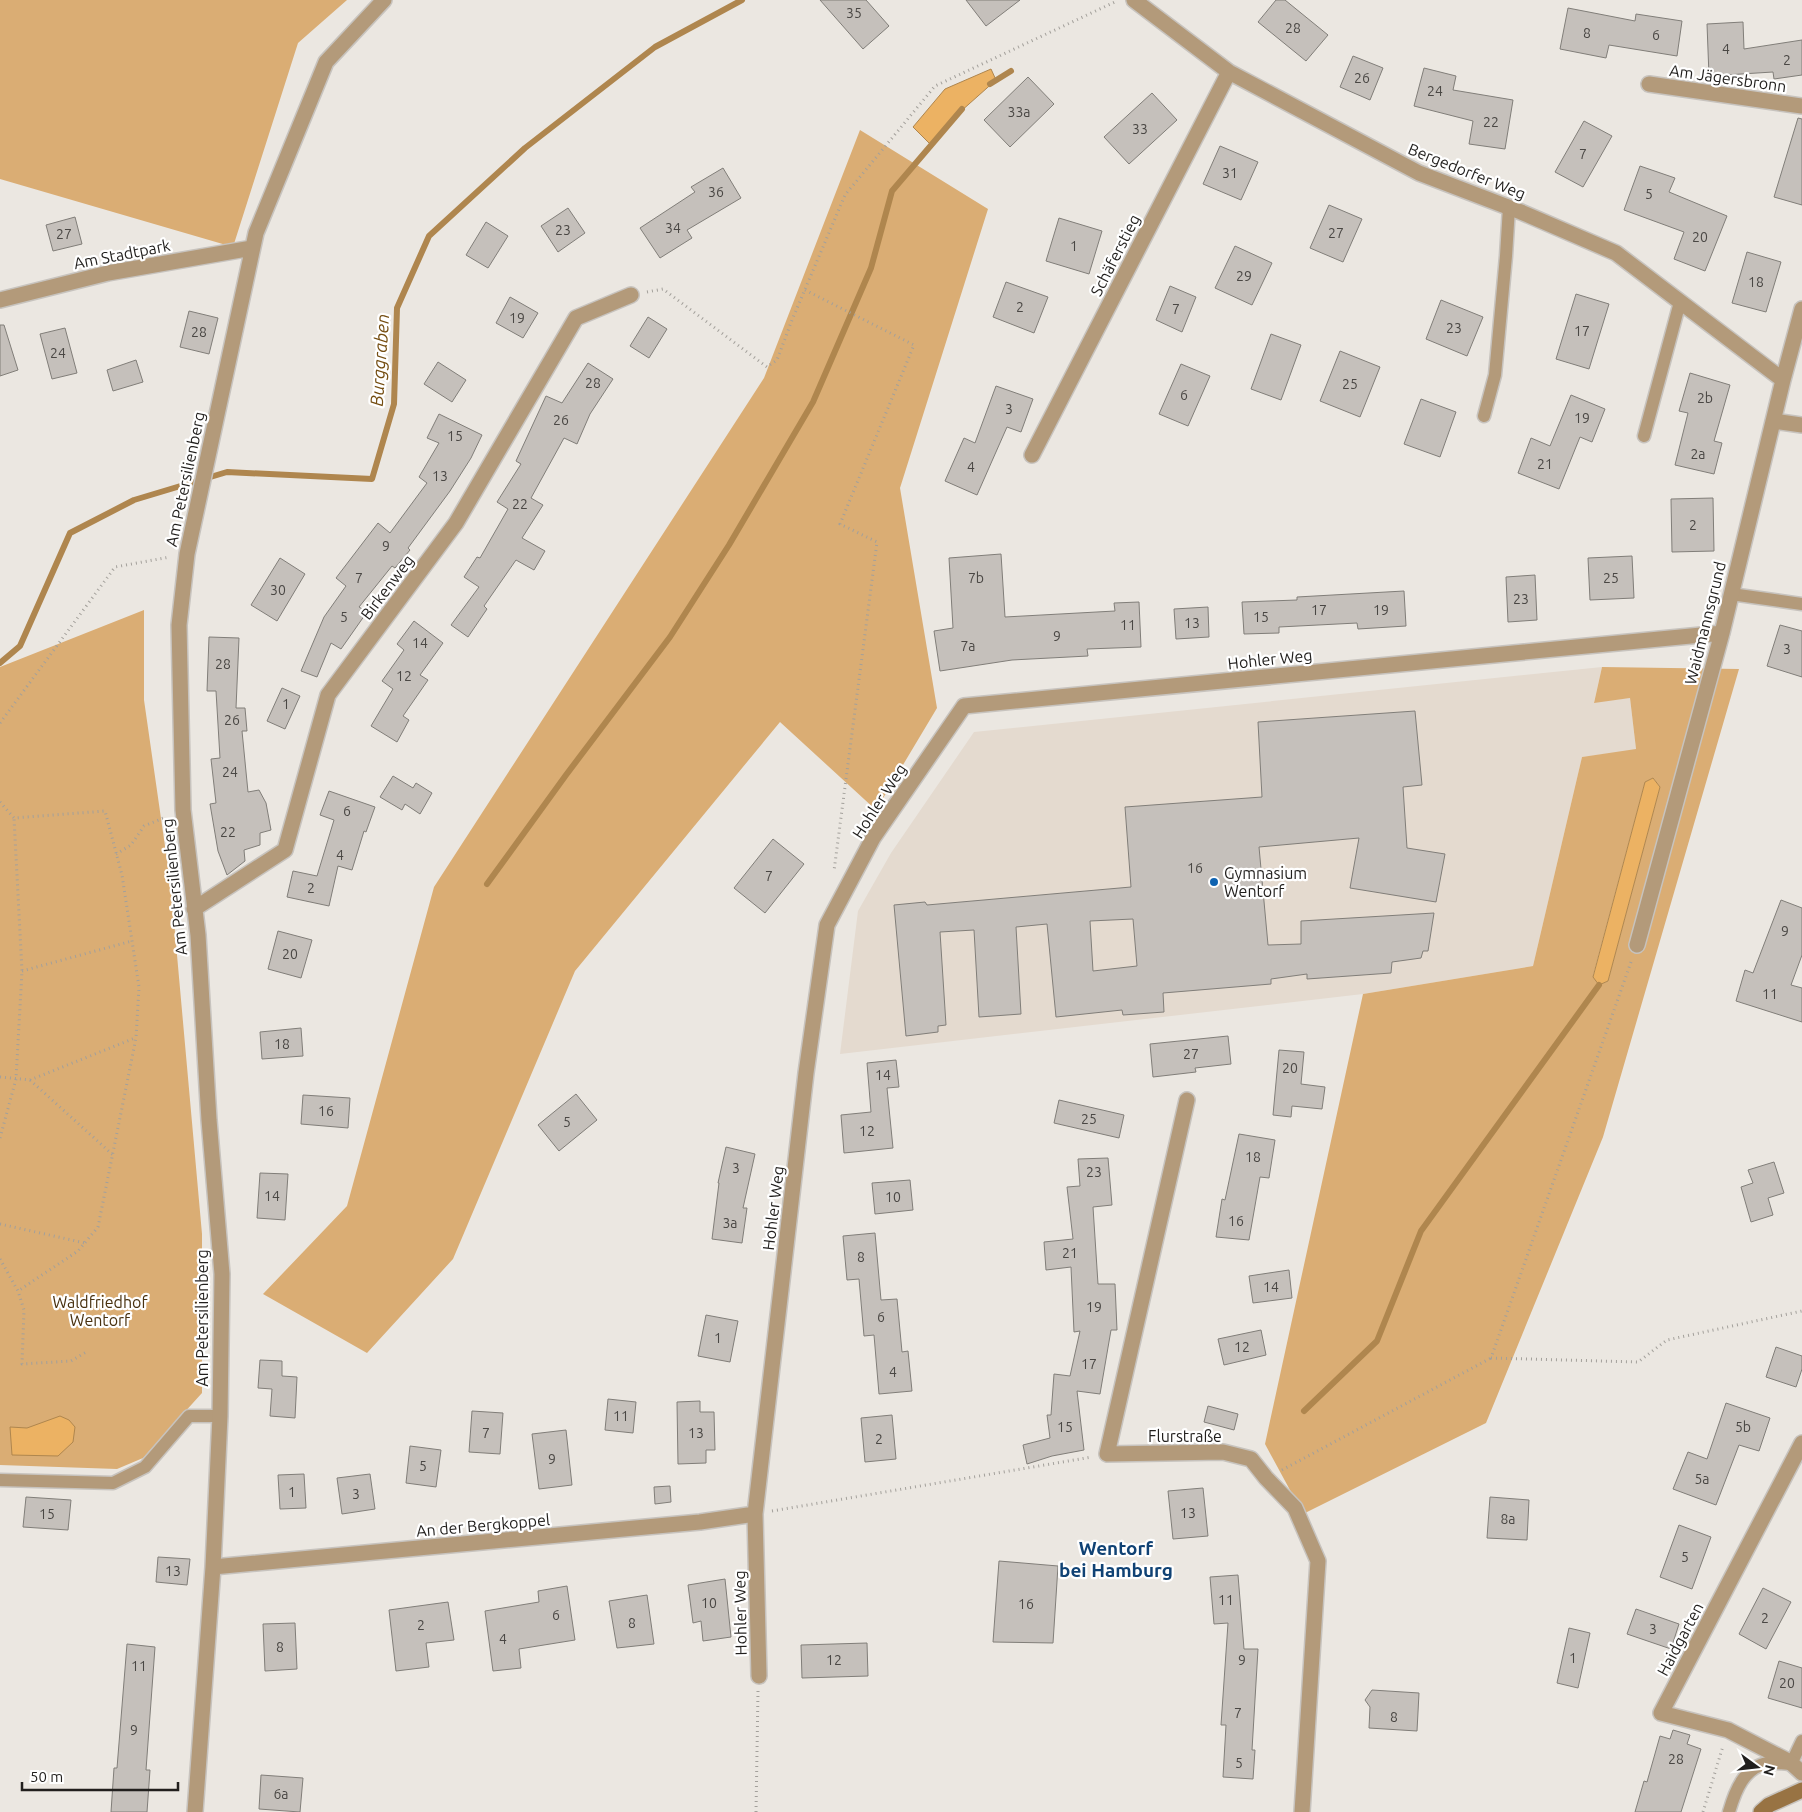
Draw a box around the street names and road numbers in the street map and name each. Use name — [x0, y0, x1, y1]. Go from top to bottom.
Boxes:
street label: Am Jägersbronn — [1668, 61, 1788, 95]
street label: Bergedorfer Weg — [1406, 139, 1528, 203]
street label: Schäferstieg — [1087, 211, 1143, 299]
street label: Am Stadtpark — [72, 236, 172, 272]
street label: Am Petersilienberg — [162, 410, 208, 548]
street label: Birkenweg — [357, 551, 417, 623]
street label: Waidmannsgrund — [1681, 560, 1729, 686]
street label: Hohler Weg — [1227, 646, 1313, 672]
street label: Hohler Weg — [848, 760, 910, 842]
street label: Am Petersilienberg — [158, 818, 190, 956]
street label: Hohler Weg — [759, 1165, 787, 1251]
street label: Am Petersilienberg — [193, 1249, 211, 1387]
street label: Flurstraße — [1148, 1427, 1222, 1445]
street label: An der Bergkoppel — [415, 1510, 551, 1540]
street label: Hohler Weg — [730, 1570, 750, 1656]
street label: Haidgarten — [1653, 1599, 1707, 1679]

